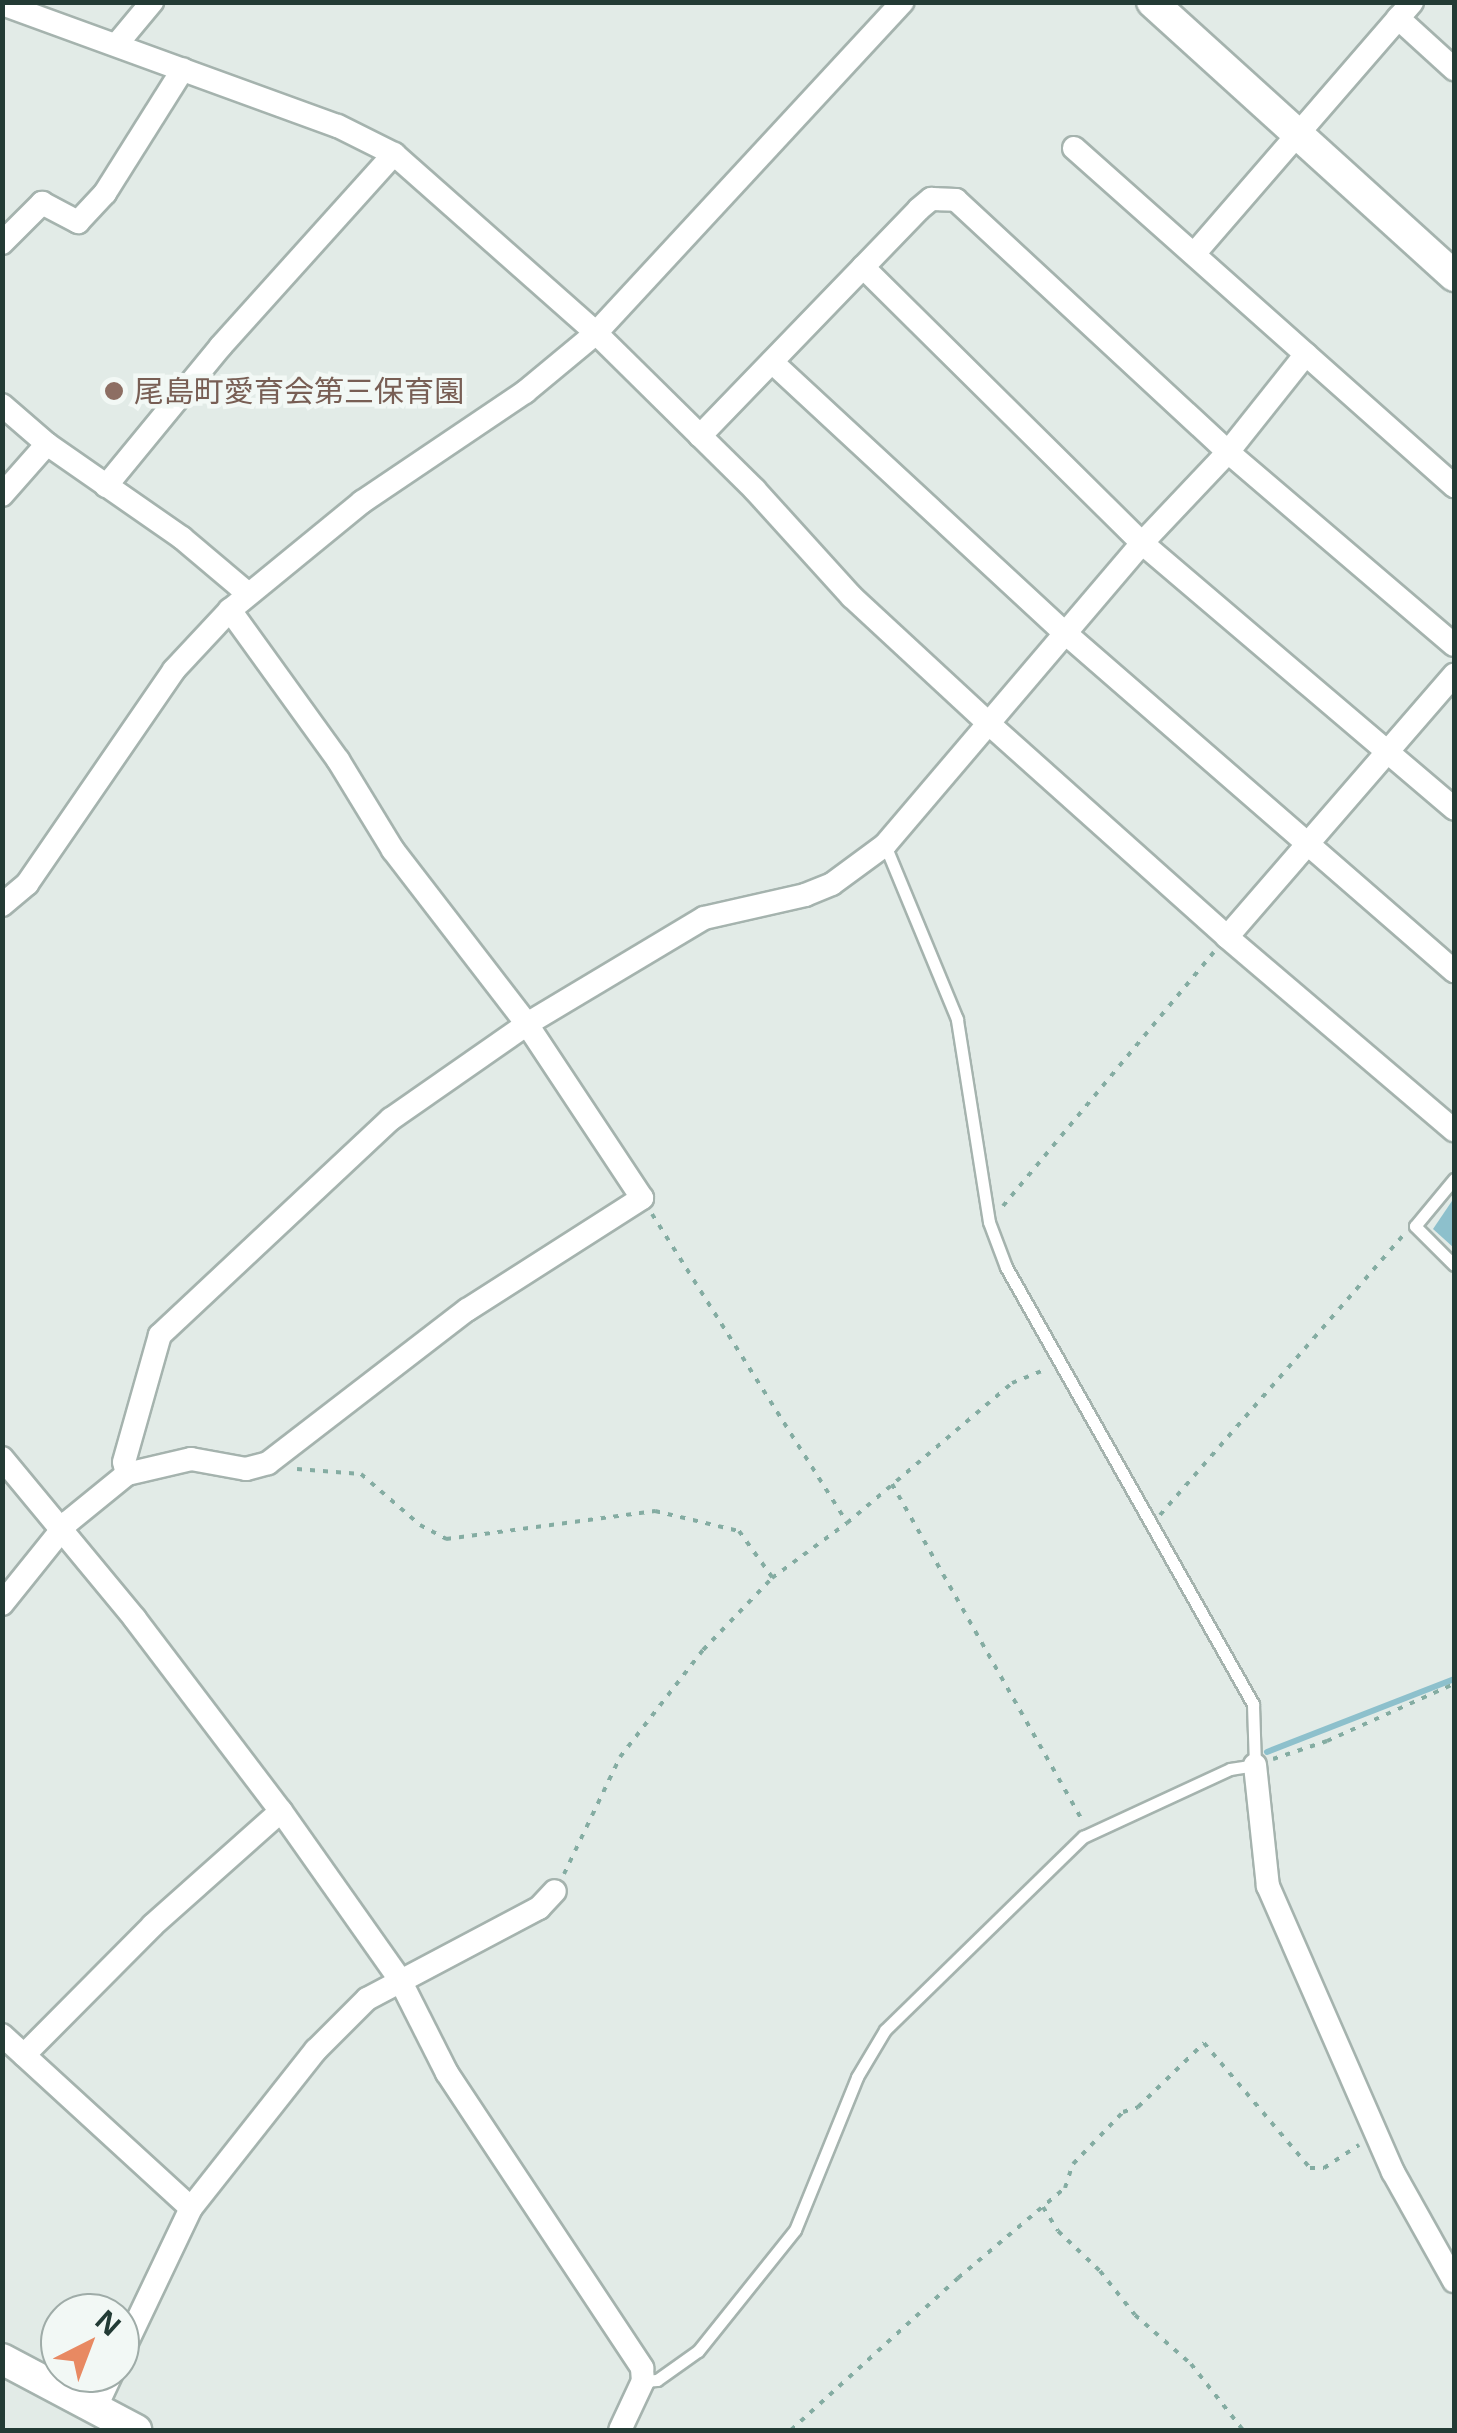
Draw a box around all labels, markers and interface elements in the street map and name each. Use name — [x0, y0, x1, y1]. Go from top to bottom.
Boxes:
place label: 尾島町愛育会第三保育園 — [134, 373, 464, 409]
marker: 尾島町愛育会第三保育園 — [103, 380, 125, 402]
north arrow — [40, 2293, 140, 2393]
text: N — [88, 2300, 130, 2344]

